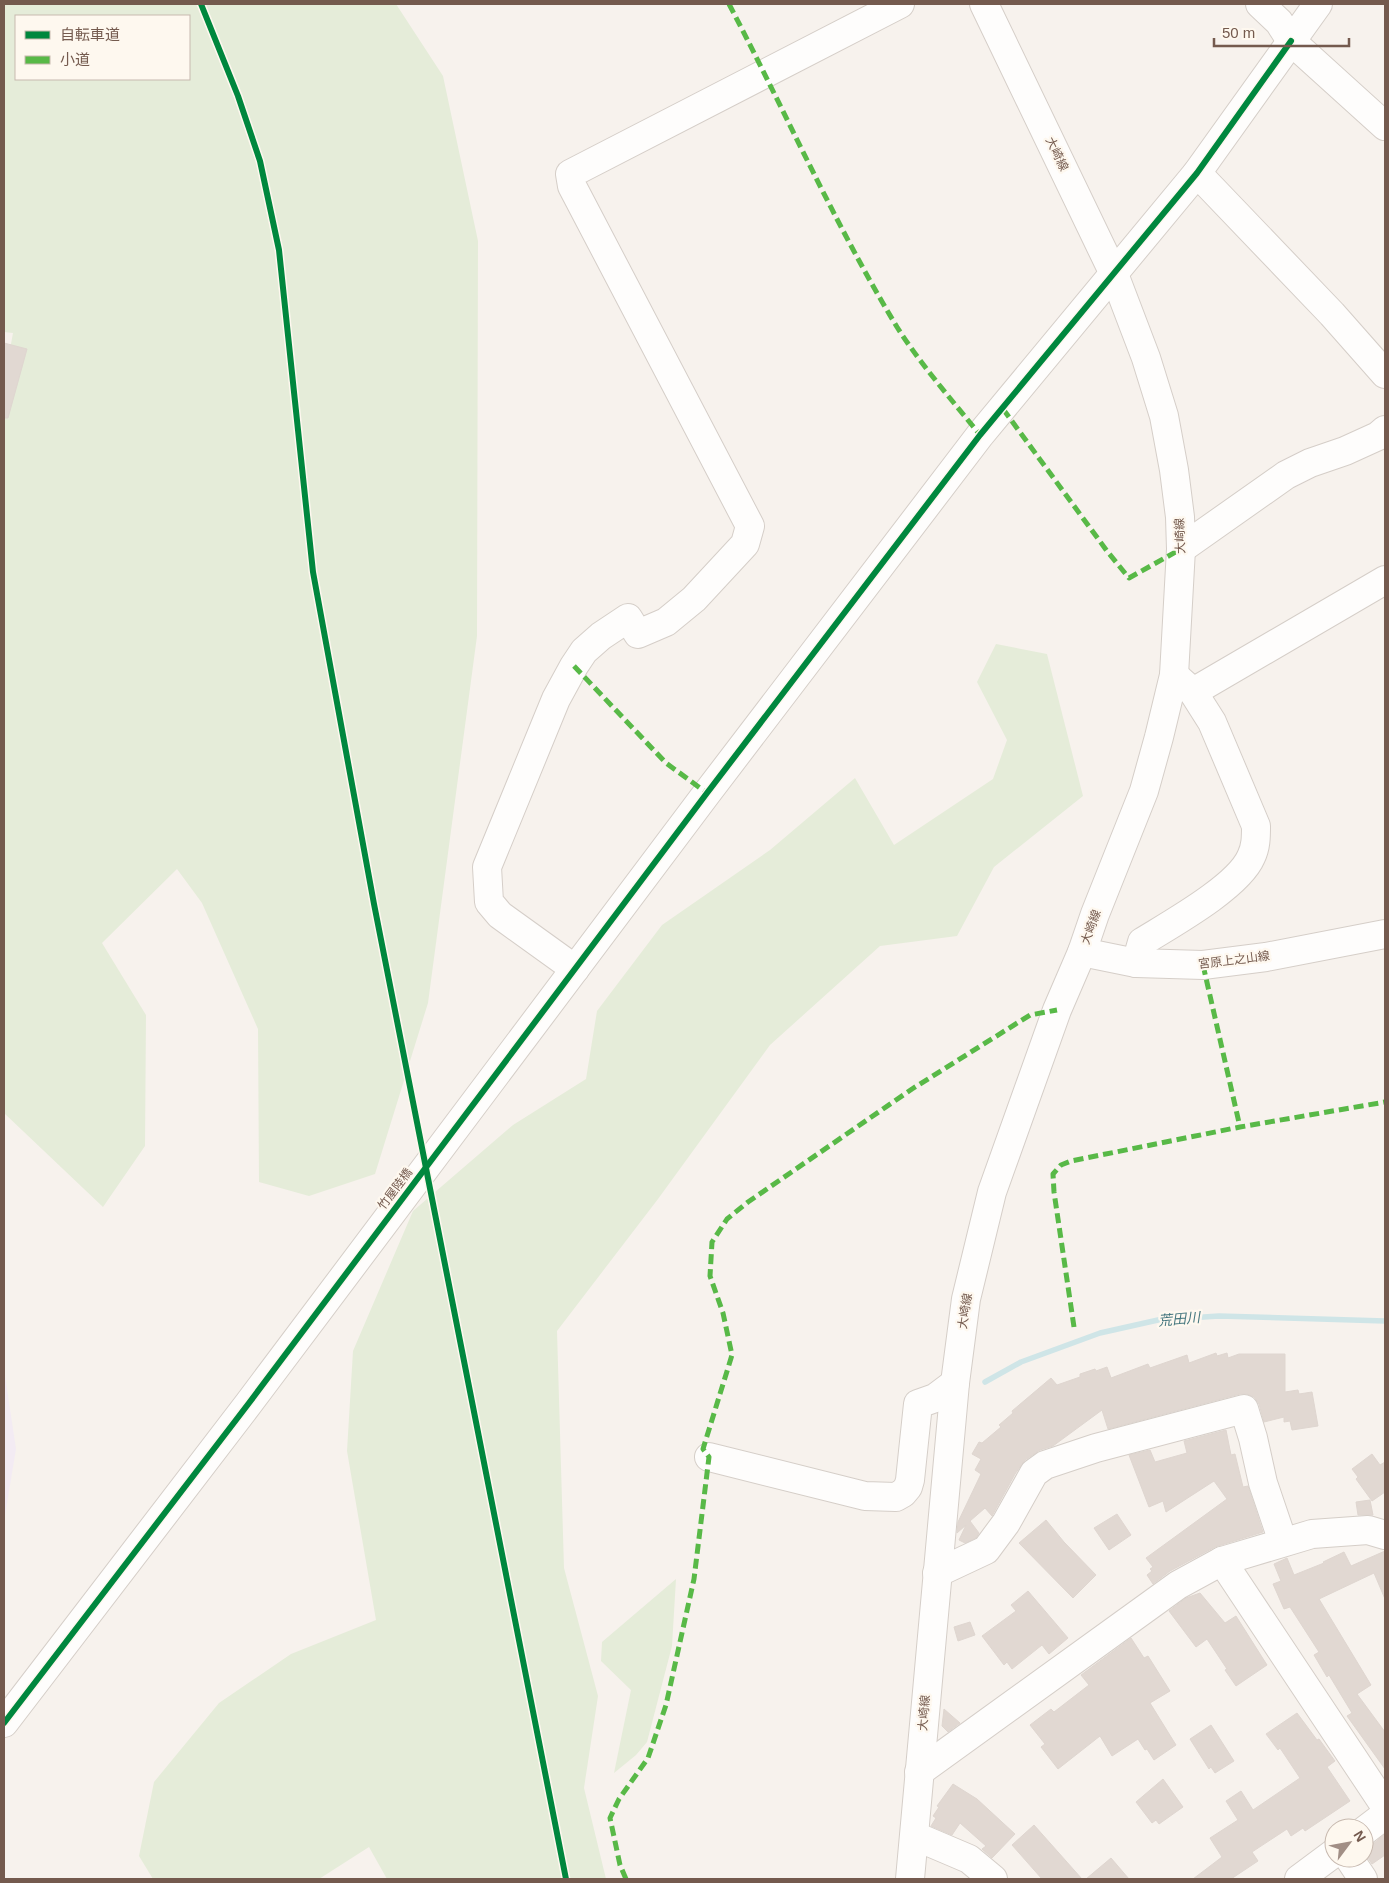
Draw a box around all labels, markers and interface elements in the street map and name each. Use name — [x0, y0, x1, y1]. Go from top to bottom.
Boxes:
legend — [15, 15, 190, 80]
scale bar — [1214, 15, 1349, 47]
text: 50 m — [1222, 24, 1255, 41]
text: 自転車道 — [60, 26, 120, 43]
text: 小道 — [60, 51, 90, 68]
street label: 大崎線 — [1043, 135, 1071, 173]
street label: 大崎線 — [1172, 518, 1188, 554]
street label: 大崎線 — [1078, 908, 1104, 946]
street label: 宮原上之山線 — [1197, 949, 1271, 971]
street label: 竹屋陸橋 — [375, 1166, 415, 1212]
street label: 大崎線 — [955, 1292, 975, 1330]
water label: 荒田川 — [1157, 1309, 1203, 1329]
street label: 大崎線 — [915, 1694, 933, 1732]
north arrow — [1324, 1818, 1374, 1868]
text: N — [1351, 1828, 1369, 1845]

